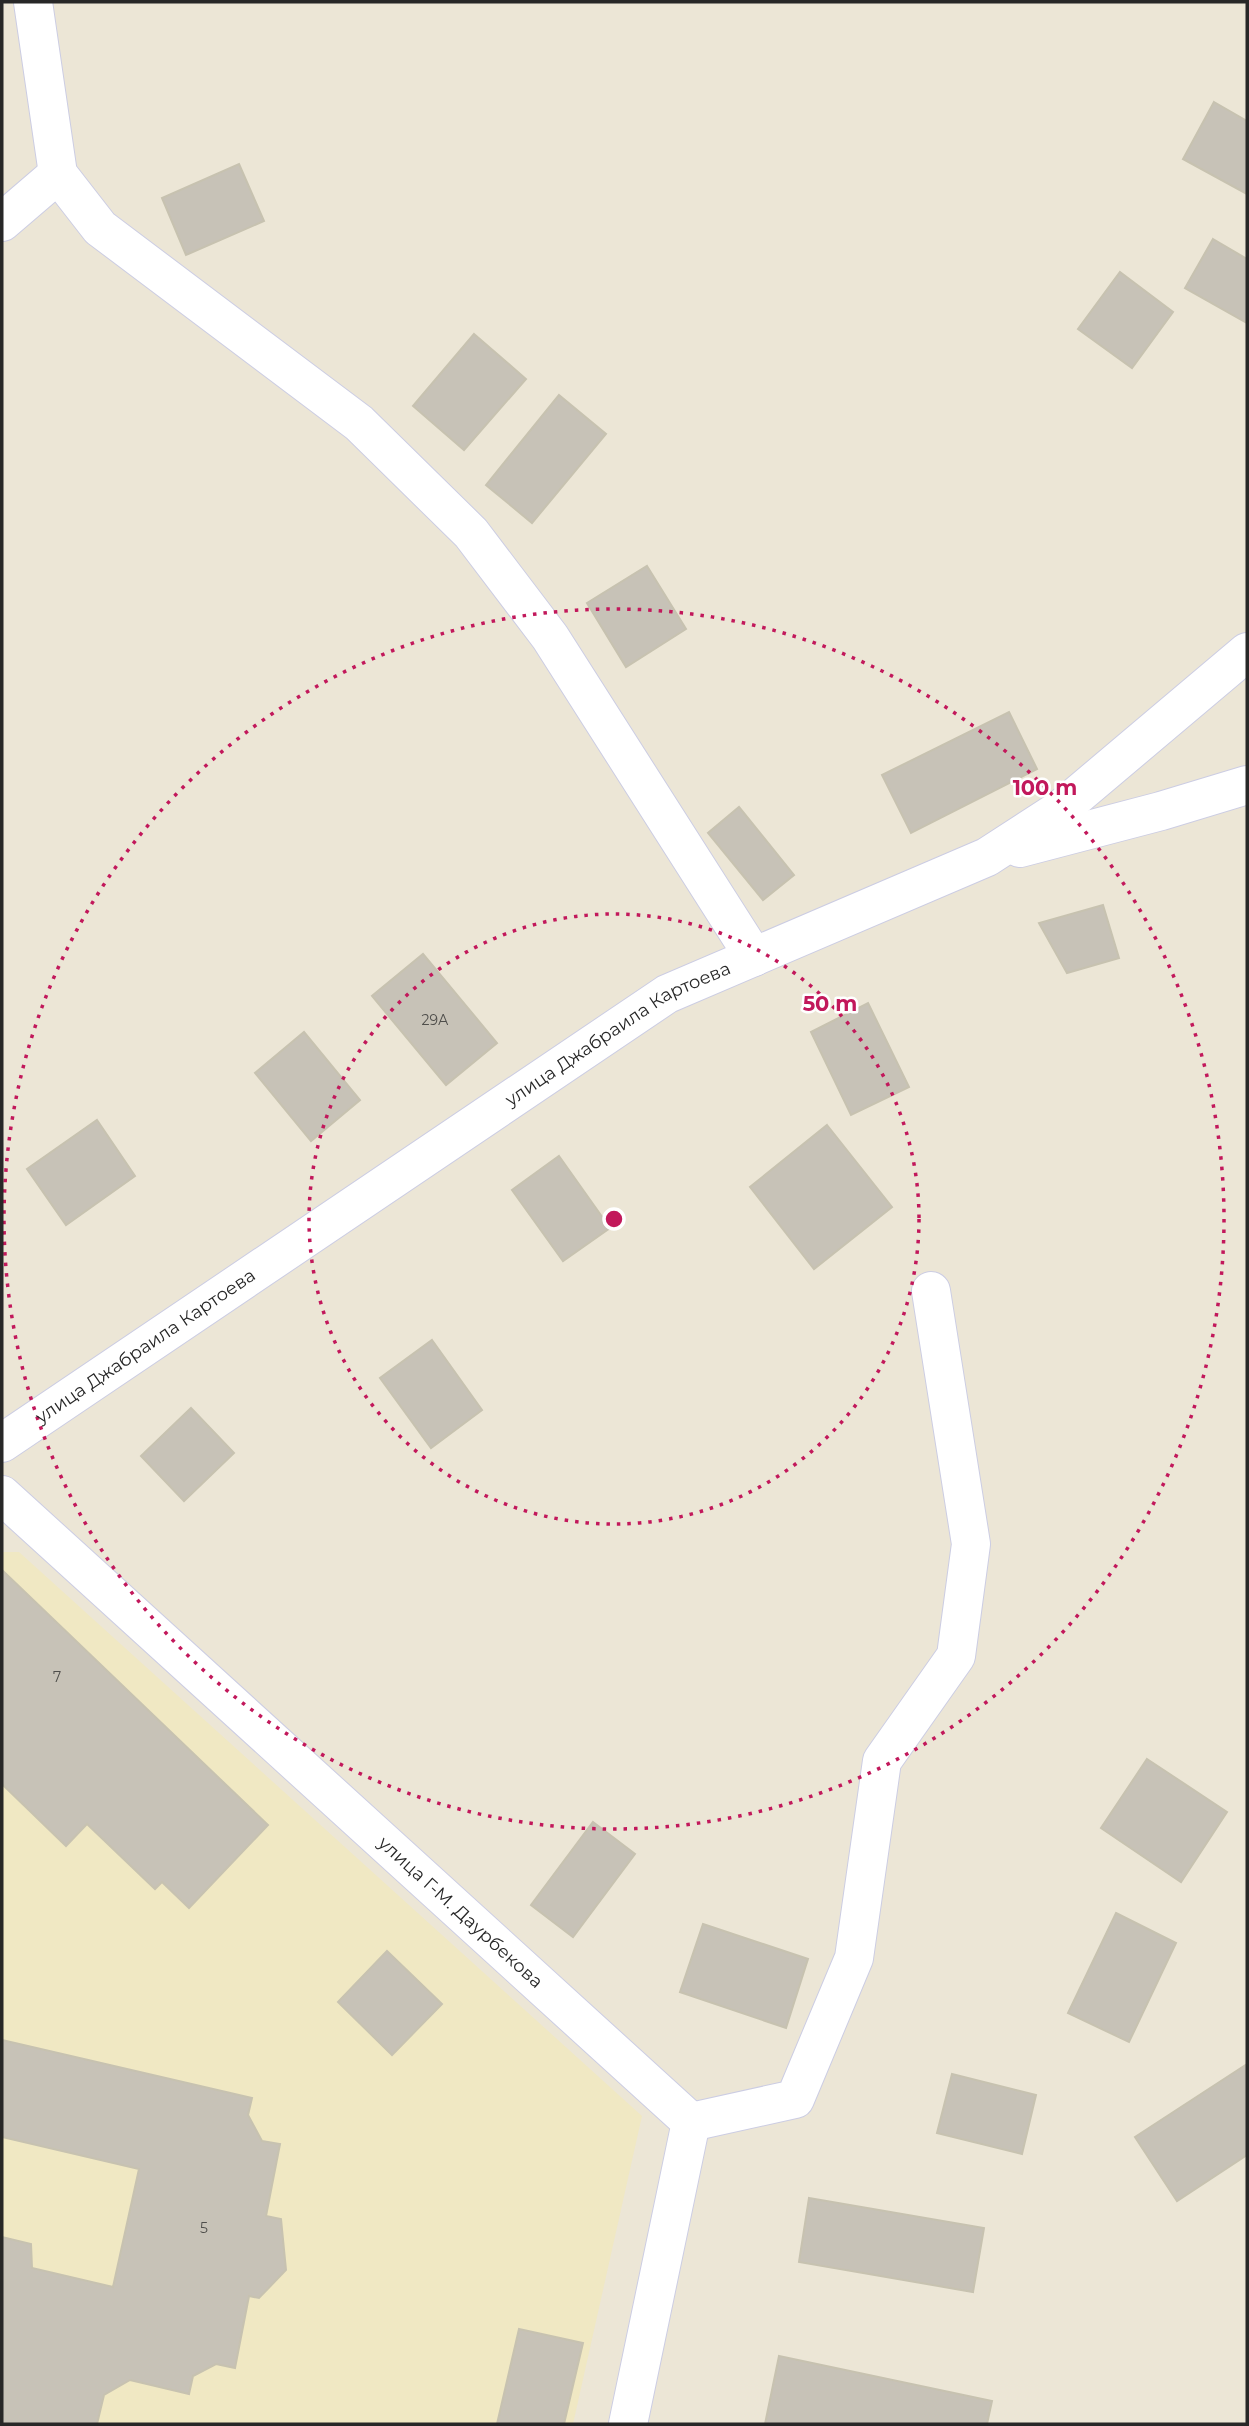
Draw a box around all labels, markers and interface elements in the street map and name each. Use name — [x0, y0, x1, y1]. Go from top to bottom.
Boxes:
text: 100 m — [1013, 775, 1077, 800]
street label: улица Джабраила Картоева — [500, 957, 734, 1112]
text: 50 m — [803, 991, 857, 1016]
house number: 29А — [422, 1011, 449, 1029]
centre of rings — [602, 1207, 626, 1231]
street label: улица Джабраила Картоева — [30, 1264, 260, 1429]
house number: 7 — [53, 1668, 61, 1686]
street label: улица Г-М. Даурбекова — [373, 1831, 547, 1993]
house number: 5 — [200, 2219, 208, 2237]

